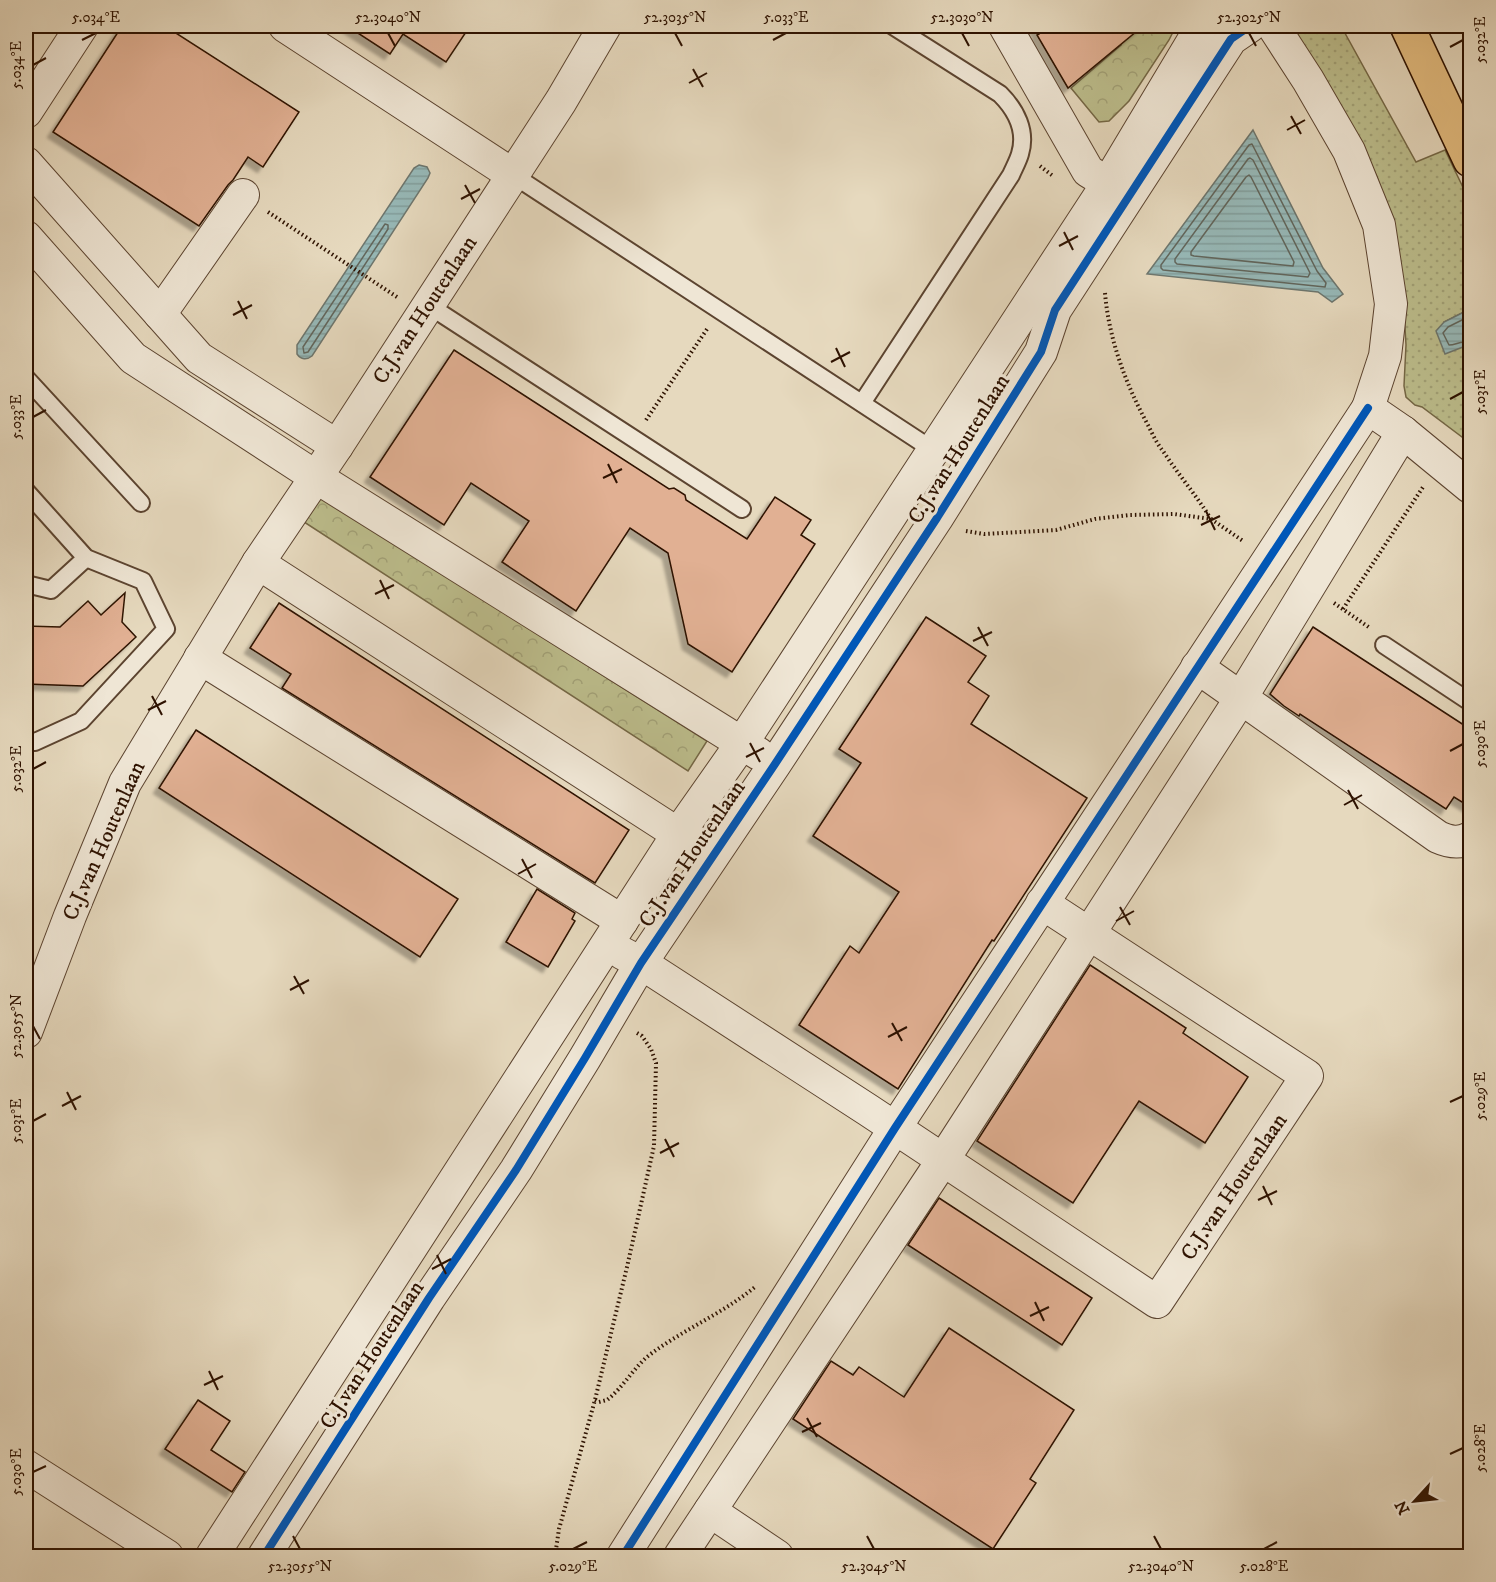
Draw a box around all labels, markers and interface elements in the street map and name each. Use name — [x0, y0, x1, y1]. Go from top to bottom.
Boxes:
text: 5.034°E — [72, 8, 121, 27]
text: 52.3040°N — [355, 8, 421, 27]
text: 52.3035°N — [644, 8, 706, 27]
text: 5.033°E — [763, 8, 809, 27]
text: 52.3030°N — [930, 8, 994, 27]
text: 52.3025°N — [1217, 8, 1281, 27]
text: 5.032°E — [1471, 16, 1490, 64]
text: 5.034°E — [7, 40, 26, 89]
street label: C.J.van Houtenlaan — [367, 230, 483, 389]
street label: C.J.van Houtenlaan — [902, 369, 1016, 529]
text: 5.031°E — [1471, 369, 1490, 415]
text: 5.033°E — [7, 394, 26, 440]
text: 5.030°E — [1471, 720, 1490, 768]
text: 5.032°E — [7, 745, 26, 793]
street label: C.J.van Houtenlaan — [57, 757, 151, 925]
street label: C.J.van Houtenlaan — [633, 775, 751, 933]
text: 52.3055°N — [7, 994, 26, 1058]
text: 5.029°E — [1471, 1071, 1490, 1120]
text: 5.031°E — [7, 1098, 26, 1144]
street label: C.J.van Houtenlaan — [1175, 1108, 1293, 1266]
street label: C.J.van Houtenlaan — [314, 1275, 430, 1434]
text: 5.028°E — [1471, 1423, 1490, 1472]
text: 5.030°E — [7, 1448, 26, 1496]
north arrow — [1385, 1471, 1445, 1531]
text: N — [1391, 1497, 1414, 1518]
text: 52.3055°N — [268, 1557, 332, 1576]
text: 5.029°E — [549, 1557, 598, 1576]
text: 52.3045°N — [841, 1557, 907, 1576]
text: 52.3040°N — [1128, 1557, 1194, 1576]
text: 5.028°E — [1240, 1557, 1289, 1576]

